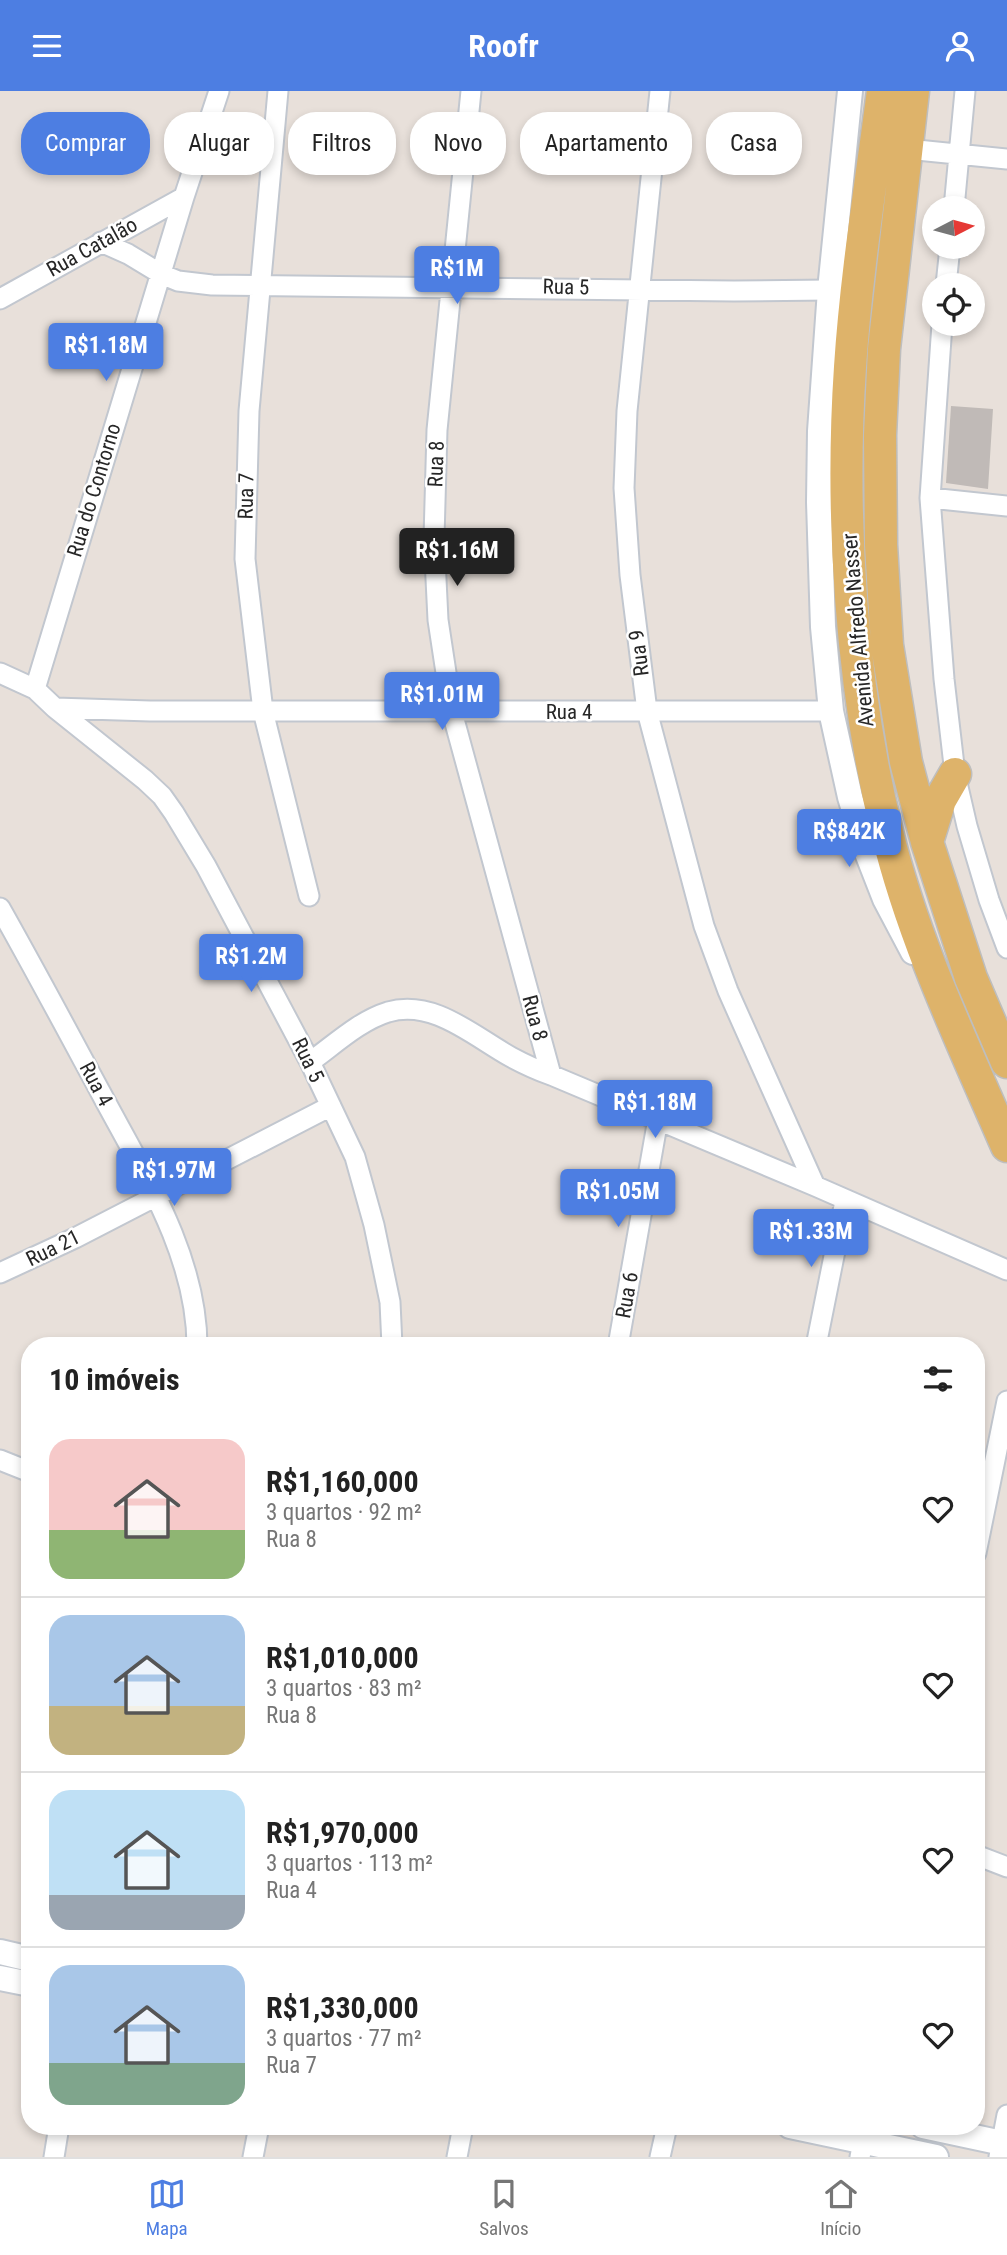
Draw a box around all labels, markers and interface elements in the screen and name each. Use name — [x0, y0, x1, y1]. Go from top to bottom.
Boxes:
icon: menu — [28, 27, 66, 65]
text: Roofr — [468, 27, 539, 65]
icon: person — [941, 27, 979, 65]
chip: Comprar — [21, 112, 150, 175]
chip: Alugar — [164, 112, 274, 175]
chip: Filtros — [288, 112, 396, 175]
chip: Novo — [410, 112, 506, 175]
chip: Apartamento — [520, 112, 692, 175]
chip: Casa — [706, 112, 802, 175]
north arrow — [922, 196, 985, 259]
map controls — [922, 196, 985, 336]
street label: Rua Catalão — [43, 212, 141, 282]
pin: R$1M — [416, 247, 498, 306]
text: R$1M — [430, 255, 484, 282]
button: locate — [922, 273, 985, 336]
street label: Rua 5 — [543, 275, 589, 299]
pin: R$1.18M — [41, 323, 171, 383]
text: R$1.18M — [64, 332, 148, 359]
street label: Rua do Contorno — [62, 420, 126, 560]
street label: Rua 8 — [423, 440, 449, 488]
street label: Rua 7 — [234, 473, 258, 519]
pin: R$1.16M — [392, 529, 522, 588]
street label: Avenida Alfredo Nasser — [838, 532, 878, 728]
text: R$1.16M — [415, 537, 499, 564]
street label: Rua 9 — [624, 628, 654, 678]
pin: R$1.01M — [377, 673, 507, 732]
text: R$1.01M — [400, 681, 484, 708]
street label: Rua 4 — [546, 700, 592, 724]
pin: R$842K — [792, 809, 906, 869]
text: R$842K — [813, 818, 885, 845]
pin: R$1.2M — [194, 935, 308, 994]
text: R$1.2M — [215, 943, 287, 970]
street label: Rua 8 — [517, 992, 553, 1044]
street label: Rua 5 — [287, 1034, 329, 1086]
street label: Rua 4 — [74, 1058, 118, 1110]
pin: R$1.18M — [590, 1081, 720, 1140]
text: R$1.18M — [613, 1089, 697, 1116]
pin: R$1.97M — [109, 1149, 239, 1208]
text: R$1.97M — [132, 1157, 216, 1184]
pin: R$1.05M — [553, 1169, 683, 1229]
text: R$1.05M — [576, 1178, 660, 1205]
pin: R$1.33M — [746, 1209, 876, 1269]
text: R$1.33M — [769, 1218, 853, 1245]
street label: Rua 21 — [22, 1225, 84, 1271]
street label: Rua 6 — [611, 1270, 643, 1320]
icon: filters — [919, 1360, 957, 1398]
text: 10 imóveis — [49, 1362, 180, 1397]
text: R$1,160,000 — [266, 1464, 419, 1499]
icon: home — [105, 1467, 189, 1551]
icon: heart — [919, 1490, 957, 1528]
text: 3 quartos · 92 m² — [266, 1499, 422, 1526]
text: Rua 8 — [266, 1526, 317, 1553]
text: R$1,010,000 — [266, 1640, 419, 1675]
icon: home — [105, 1643, 189, 1727]
icon: heart — [919, 1666, 957, 1704]
text: 3 quartos · 83 m² — [266, 1675, 422, 1702]
text: Rua 8 — [266, 1702, 317, 1729]
text: R$1,970,000 — [266, 1815, 419, 1850]
icon: home — [105, 1818, 189, 1902]
icon: heart — [919, 1841, 957, 1879]
text: 3 quartos · 113 m² — [266, 1850, 433, 1877]
text: Rua 4 — [266, 1877, 317, 1904]
text: R$1,330,000 — [266, 1990, 419, 2025]
icon: home — [105, 1993, 189, 2077]
icon: heart — [919, 2016, 957, 2054]
text: 3 quartos · 77 m² — [266, 2025, 422, 2052]
text: Rua 7 — [266, 2052, 317, 2079]
tab: Mapa — [146, 2175, 188, 2240]
tab: Salvos — [479, 2175, 529, 2240]
tab: Início — [820, 2175, 861, 2240]

